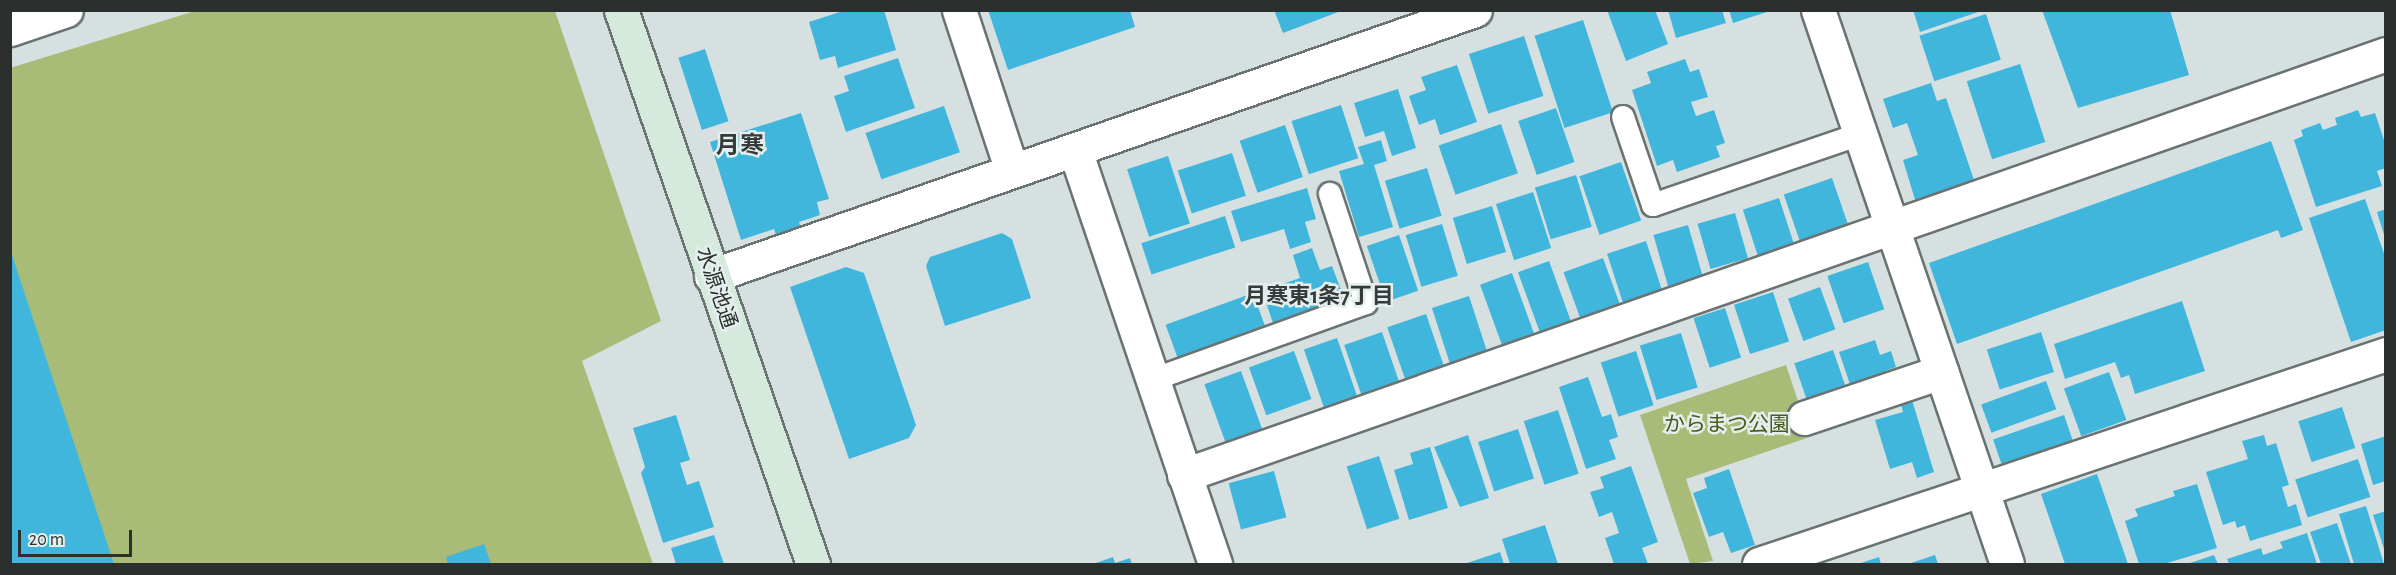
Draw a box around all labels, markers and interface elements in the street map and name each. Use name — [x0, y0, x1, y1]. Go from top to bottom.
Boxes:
district label: 月寒 — [716, 133, 764, 161]
street label: 水源池通 — [690, 244, 742, 332]
district label: 月寒東1条7丁目 — [1244, 284, 1394, 310]
park label: からまつ公園 — [1664, 412, 1790, 438]
scale bar — [21, 518, 135, 556]
text: 20 m — [29, 531, 64, 549]

